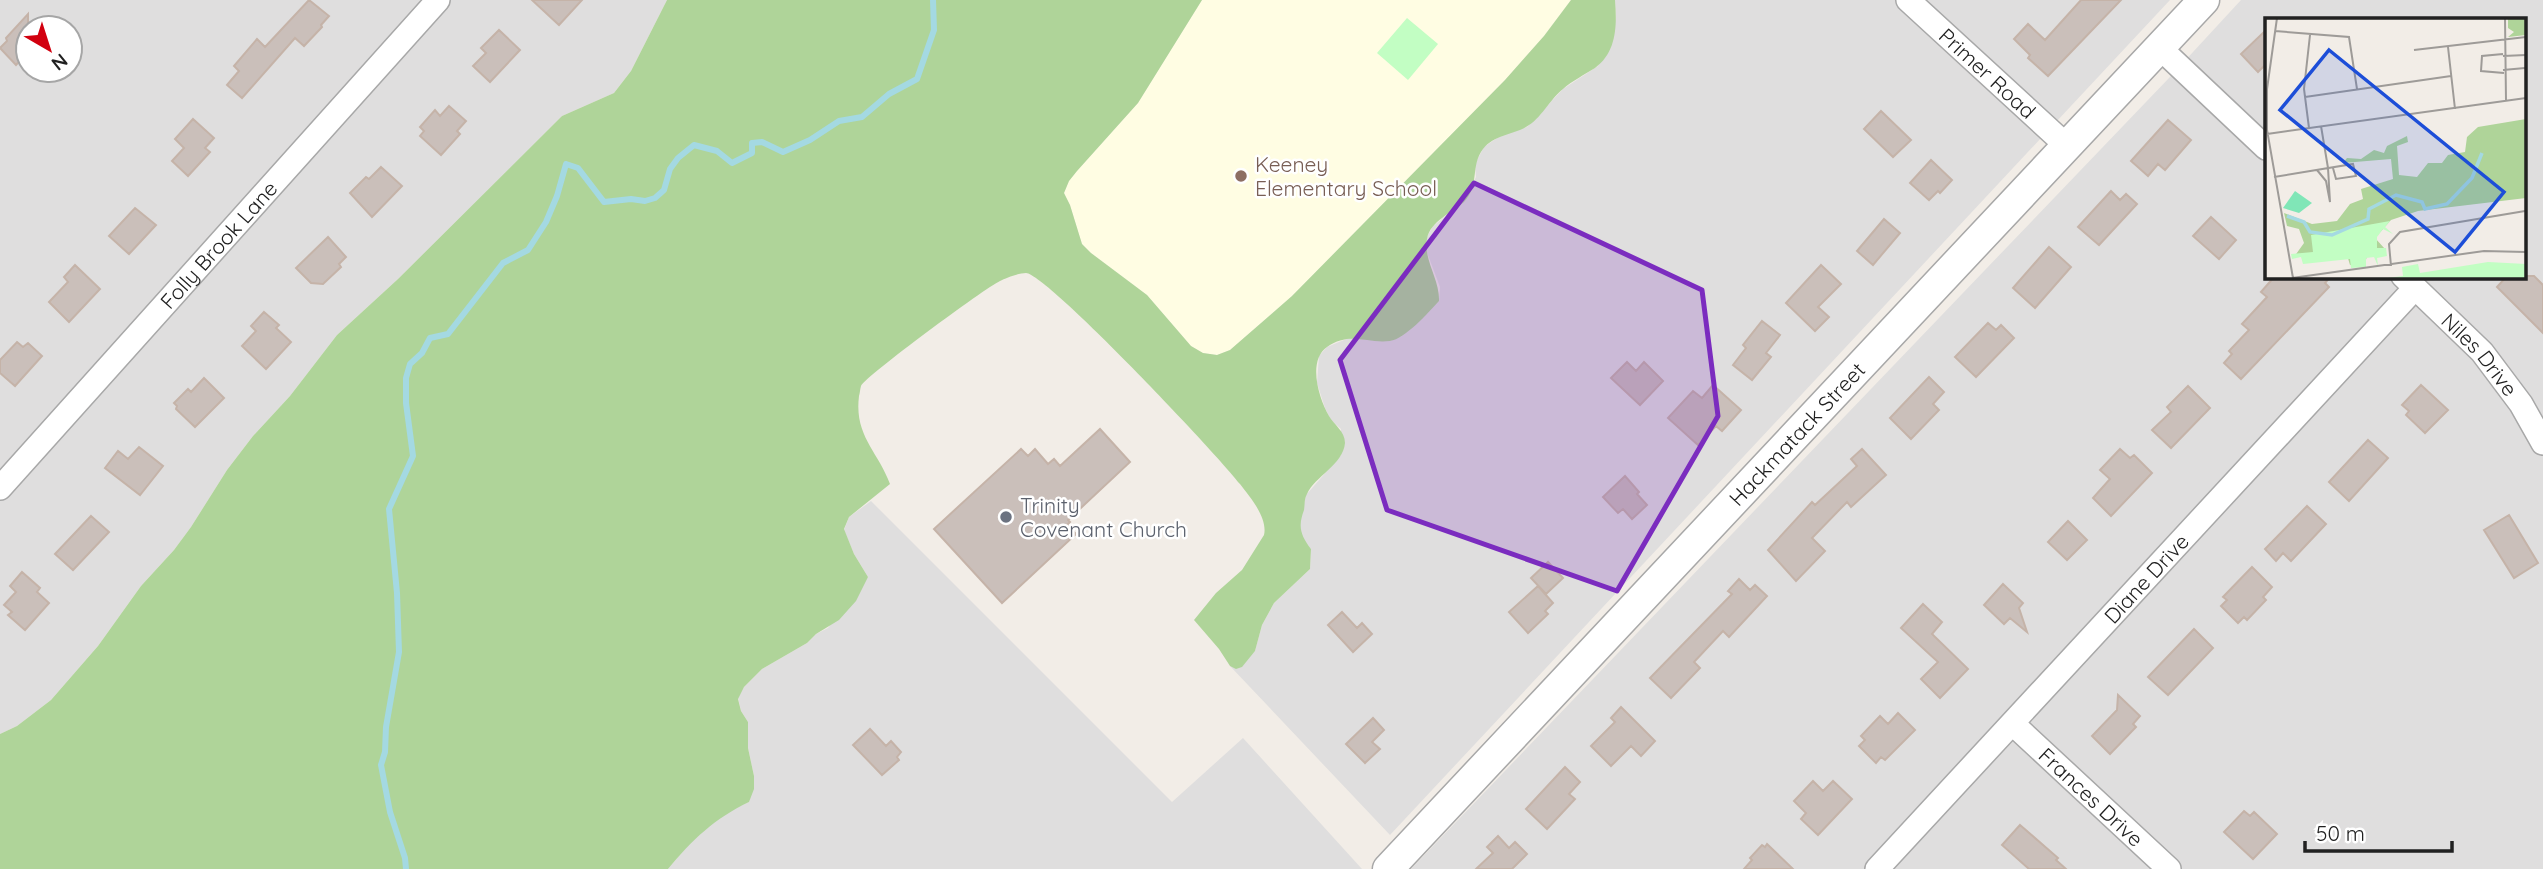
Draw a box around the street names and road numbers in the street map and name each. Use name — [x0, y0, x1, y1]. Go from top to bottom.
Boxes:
street label: Primer Road — [1934, 22, 2041, 124]
street label: Folly Brook Lane — [154, 175, 282, 314]
street label: Niles Drive — [2436, 307, 2523, 401]
street label: Hackmatack Street — [1723, 357, 1870, 511]
street label: Diane Drive — [2098, 528, 2194, 629]
street label: Frances Drive — [2034, 742, 2149, 852]

